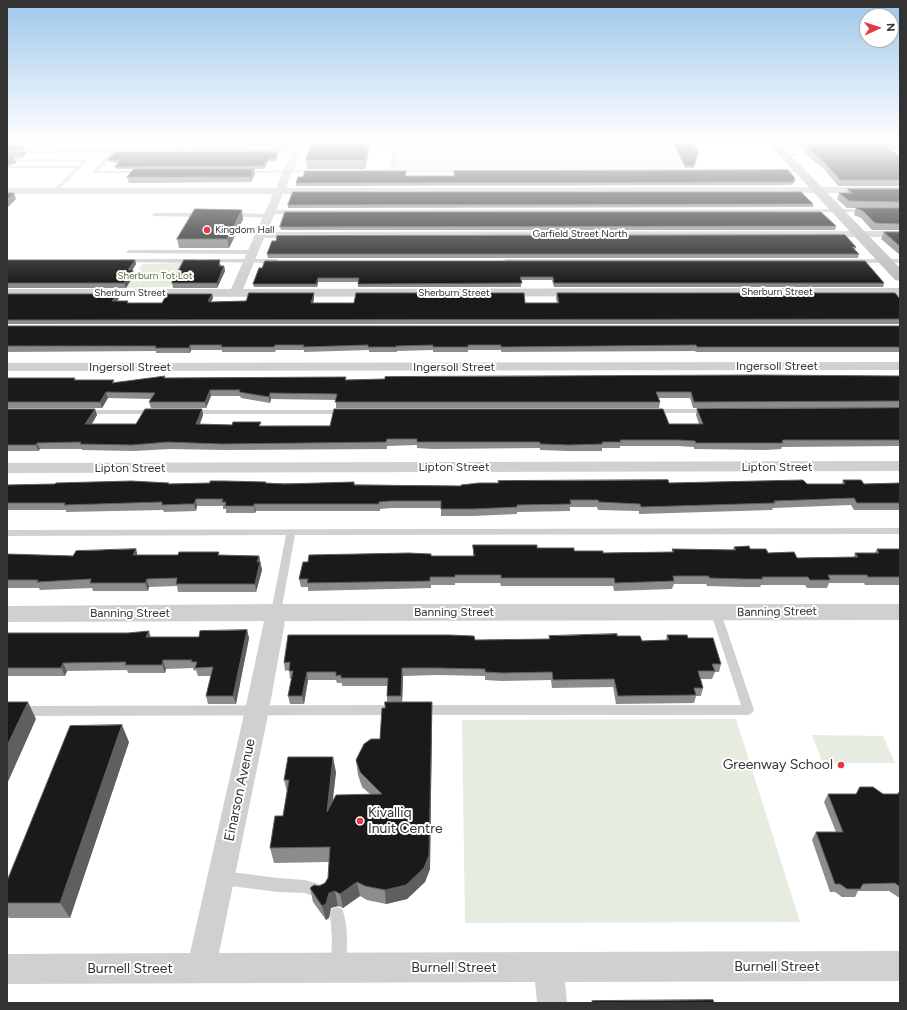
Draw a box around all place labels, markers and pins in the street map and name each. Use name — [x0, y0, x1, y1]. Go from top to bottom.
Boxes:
place label: Kingdom Hall — [215, 224, 275, 236]
marker: Kingdom Hall — [202, 225, 212, 235]
place label: Greenway School — [723, 757, 833, 773]
marker: Greenway School — [836, 760, 846, 770]
place label: Kivalliq Inuit Centre — [368, 805, 443, 838]
marker: Kivalliq Inuit Centre — [355, 816, 365, 826]

